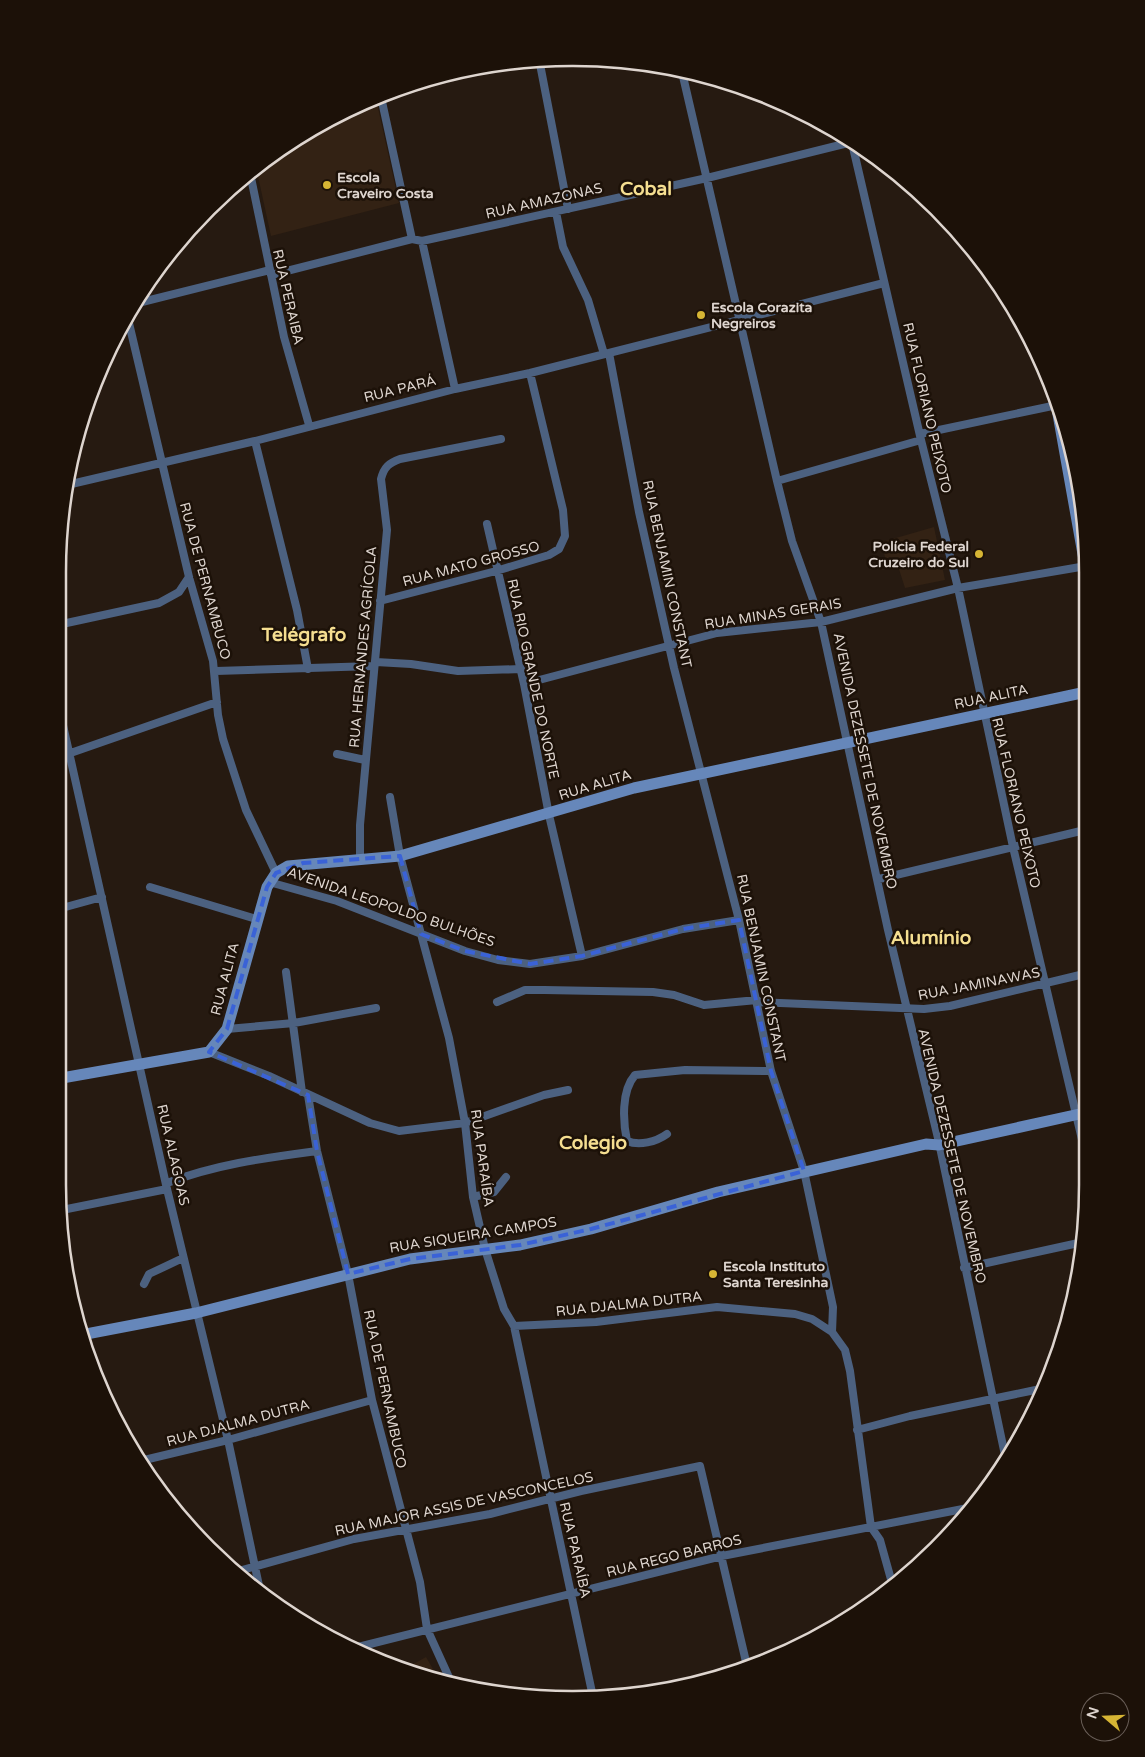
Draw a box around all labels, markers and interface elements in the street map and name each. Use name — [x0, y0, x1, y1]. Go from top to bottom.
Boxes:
place label: Escola Craveiro Costa — [337, 169, 434, 202]
district label: Cobal — [620, 178, 672, 200]
marker: Escola Craveiro Costa — [321, 179, 333, 191]
street label: RUA AMAZONAS — [484, 179, 604, 223]
street label: RUA PERAIBA — [269, 248, 307, 346]
place label: Escola Corazita Negreiros — [711, 299, 813, 332]
marker: Escola Corazita Negreiros — [695, 309, 707, 321]
street label: RUA FLORIANO PEIXOTO — [899, 321, 955, 495]
street label: RUA PARÁ — [362, 372, 438, 406]
street label: RUA BENJAMIN CONSTANT — [639, 478, 695, 670]
street label: RUA DE PERNAMBUCO — [176, 500, 234, 662]
street label: RUA MATO GROSSO — [401, 538, 541, 590]
place label: Polícia Federal Cruzeiro do Sul — [868, 538, 969, 571]
street label: RUA HERNANDES AGRÍCOLA — [346, 545, 380, 749]
marker: Polícia Federal Cruzeiro do Sul — [973, 548, 985, 560]
street label: RUA RIO GRANDE DO NORTE — [503, 577, 563, 781]
street label: RUA MINAS GERAIS — [703, 595, 843, 633]
district label: Telégrafo — [261, 624, 346, 647]
street label: AVENIDA DEZESSETE DE NOVEMBRO — [830, 631, 900, 891]
street label: RUA ALITA — [953, 681, 1029, 713]
street label: RUA FLORIANO PEIXOTO — [988, 716, 1044, 890]
street label: RUA ALITA — [557, 766, 633, 804]
street label: AVENIDA LEOPOLDO BULHÕES — [285, 863, 497, 951]
street label: RUA BENJAMIN CONSTANT — [733, 872, 789, 1064]
district label: Alumínio — [891, 927, 971, 949]
street label: RUA ALITA — [207, 941, 243, 1017]
street label: RUA JAMINAWAS — [917, 964, 1042, 1004]
street label: AVENIDA DEZESSETE DE NOVEMBRO — [914, 1027, 990, 1285]
street label: RUA ALAGOAS — [153, 1103, 193, 1208]
street label: RUA PARAÍBA — [467, 1108, 497, 1208]
district label: Colegio — [559, 1132, 627, 1155]
street label: RUA SIQUEIRA CAMPOS — [388, 1213, 558, 1257]
place label: Escola Instituto Santa Teresinha — [723, 1258, 829, 1291]
marker: Escola Instituto Santa Teresinha — [707, 1268, 719, 1280]
street label: RUA DJALMA DUTRA — [555, 1288, 703, 1320]
street label: RUA DE PERNAMBUCO — [360, 1308, 410, 1470]
street label: RUA DJALMA DUTRA — [165, 1396, 311, 1450]
street label: RUA MAJOR ASSIS DE VASCONCELOS — [333, 1468, 595, 1540]
street label: RUA PARAÍBA — [556, 1500, 594, 1600]
street label: RUA REGO BARROS — [605, 1531, 744, 1581]
north arrow — [1080, 1692, 1130, 1742]
text: N — [1083, 1705, 1103, 1721]

